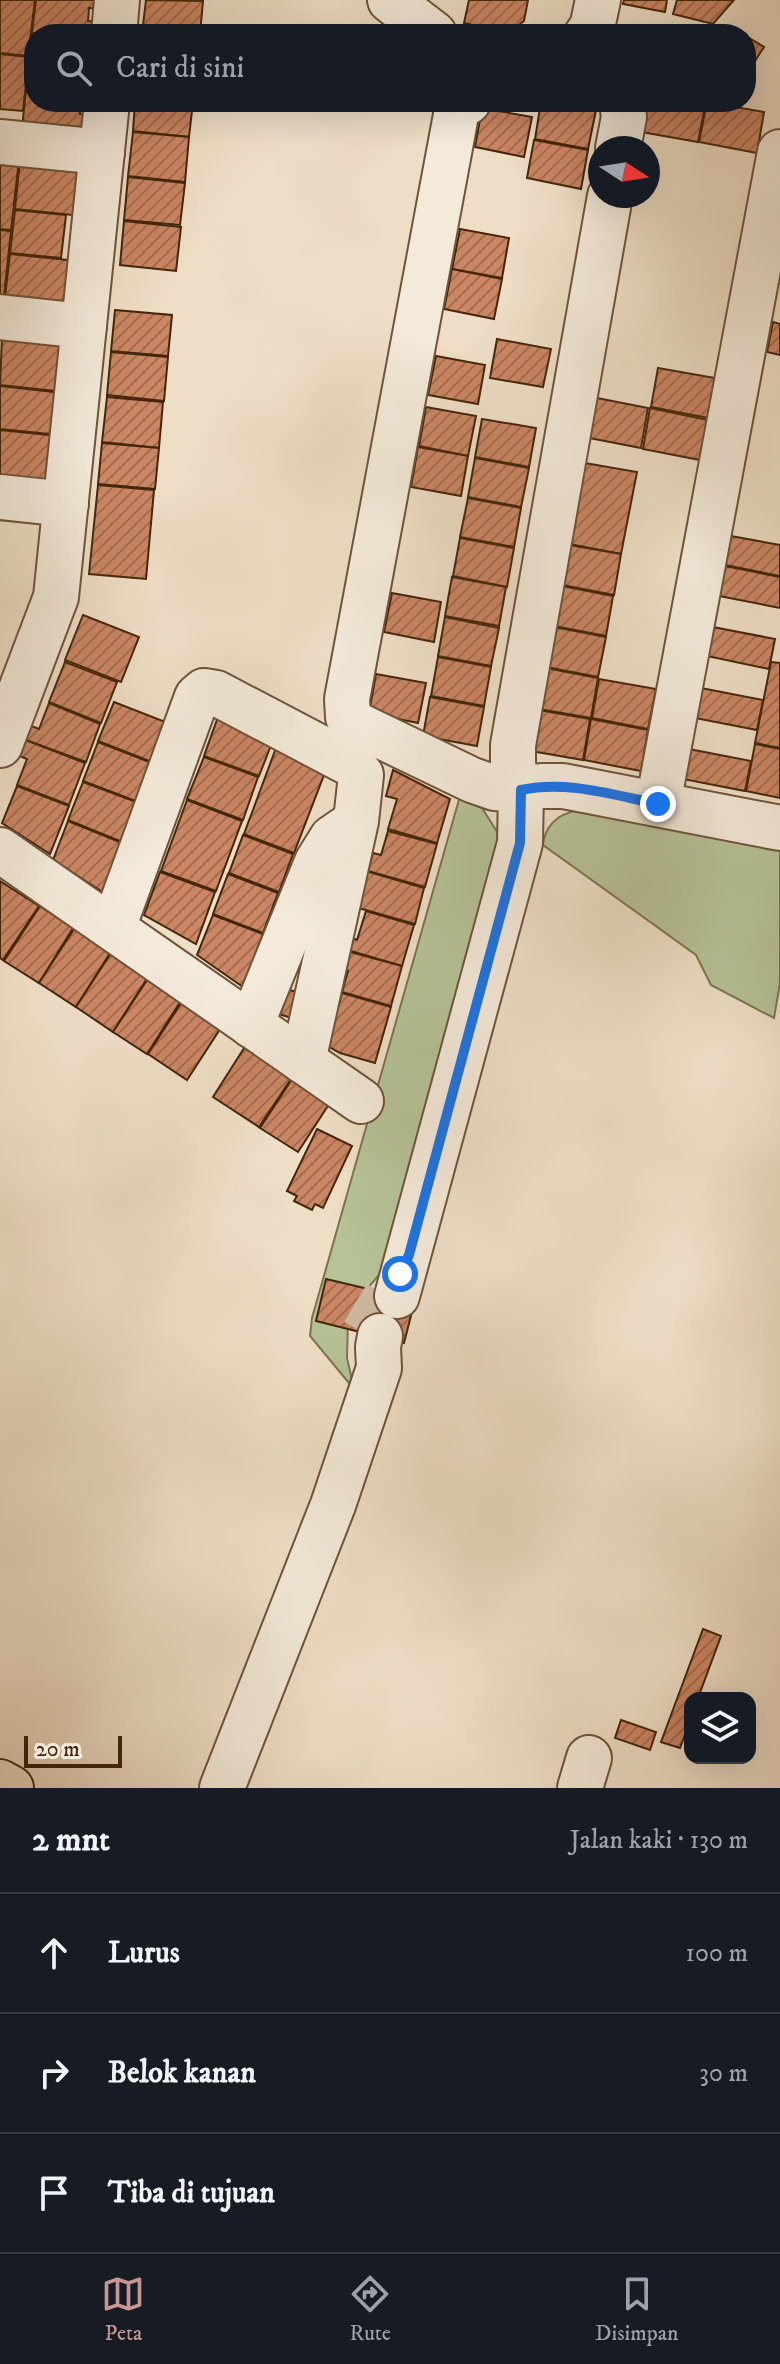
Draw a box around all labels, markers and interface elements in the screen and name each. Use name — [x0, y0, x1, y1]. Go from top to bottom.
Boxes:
search box — [24, 24, 756, 112]
icon: search — [52, 46, 96, 90]
text: Cari di sini — [116, 50, 244, 87]
north arrow — [588, 136, 660, 208]
route end — [640, 786, 676, 822]
route start — [382, 1256, 418, 1292]
map controls — [684, 1692, 756, 1764]
button: layers — [684, 1692, 756, 1764]
scale bar — [24, 1732, 122, 1768]
text: 20 m — [36, 1736, 80, 1763]
text: 2 mnt — [32, 1819, 110, 1861]
text: Jalan kaki · 130 m — [570, 1824, 748, 1857]
icon: ahead — [32, 1931, 76, 1975]
text: Lurus — [108, 1935, 180, 1972]
text: 100 m — [685, 1937, 748, 1970]
icon: right — [32, 2051, 76, 2095]
text: Belok kanan — [108, 2055, 256, 2092]
text: 30 m — [699, 2057, 748, 2090]
icon: arrive — [32, 2171, 76, 2215]
text: Tiba di tujuan — [108, 2175, 275, 2212]
tab: Peta — [101, 2272, 145, 2347]
tab: Rute — [348, 2272, 392, 2347]
tab: Disimpan — [595, 2272, 679, 2347]

